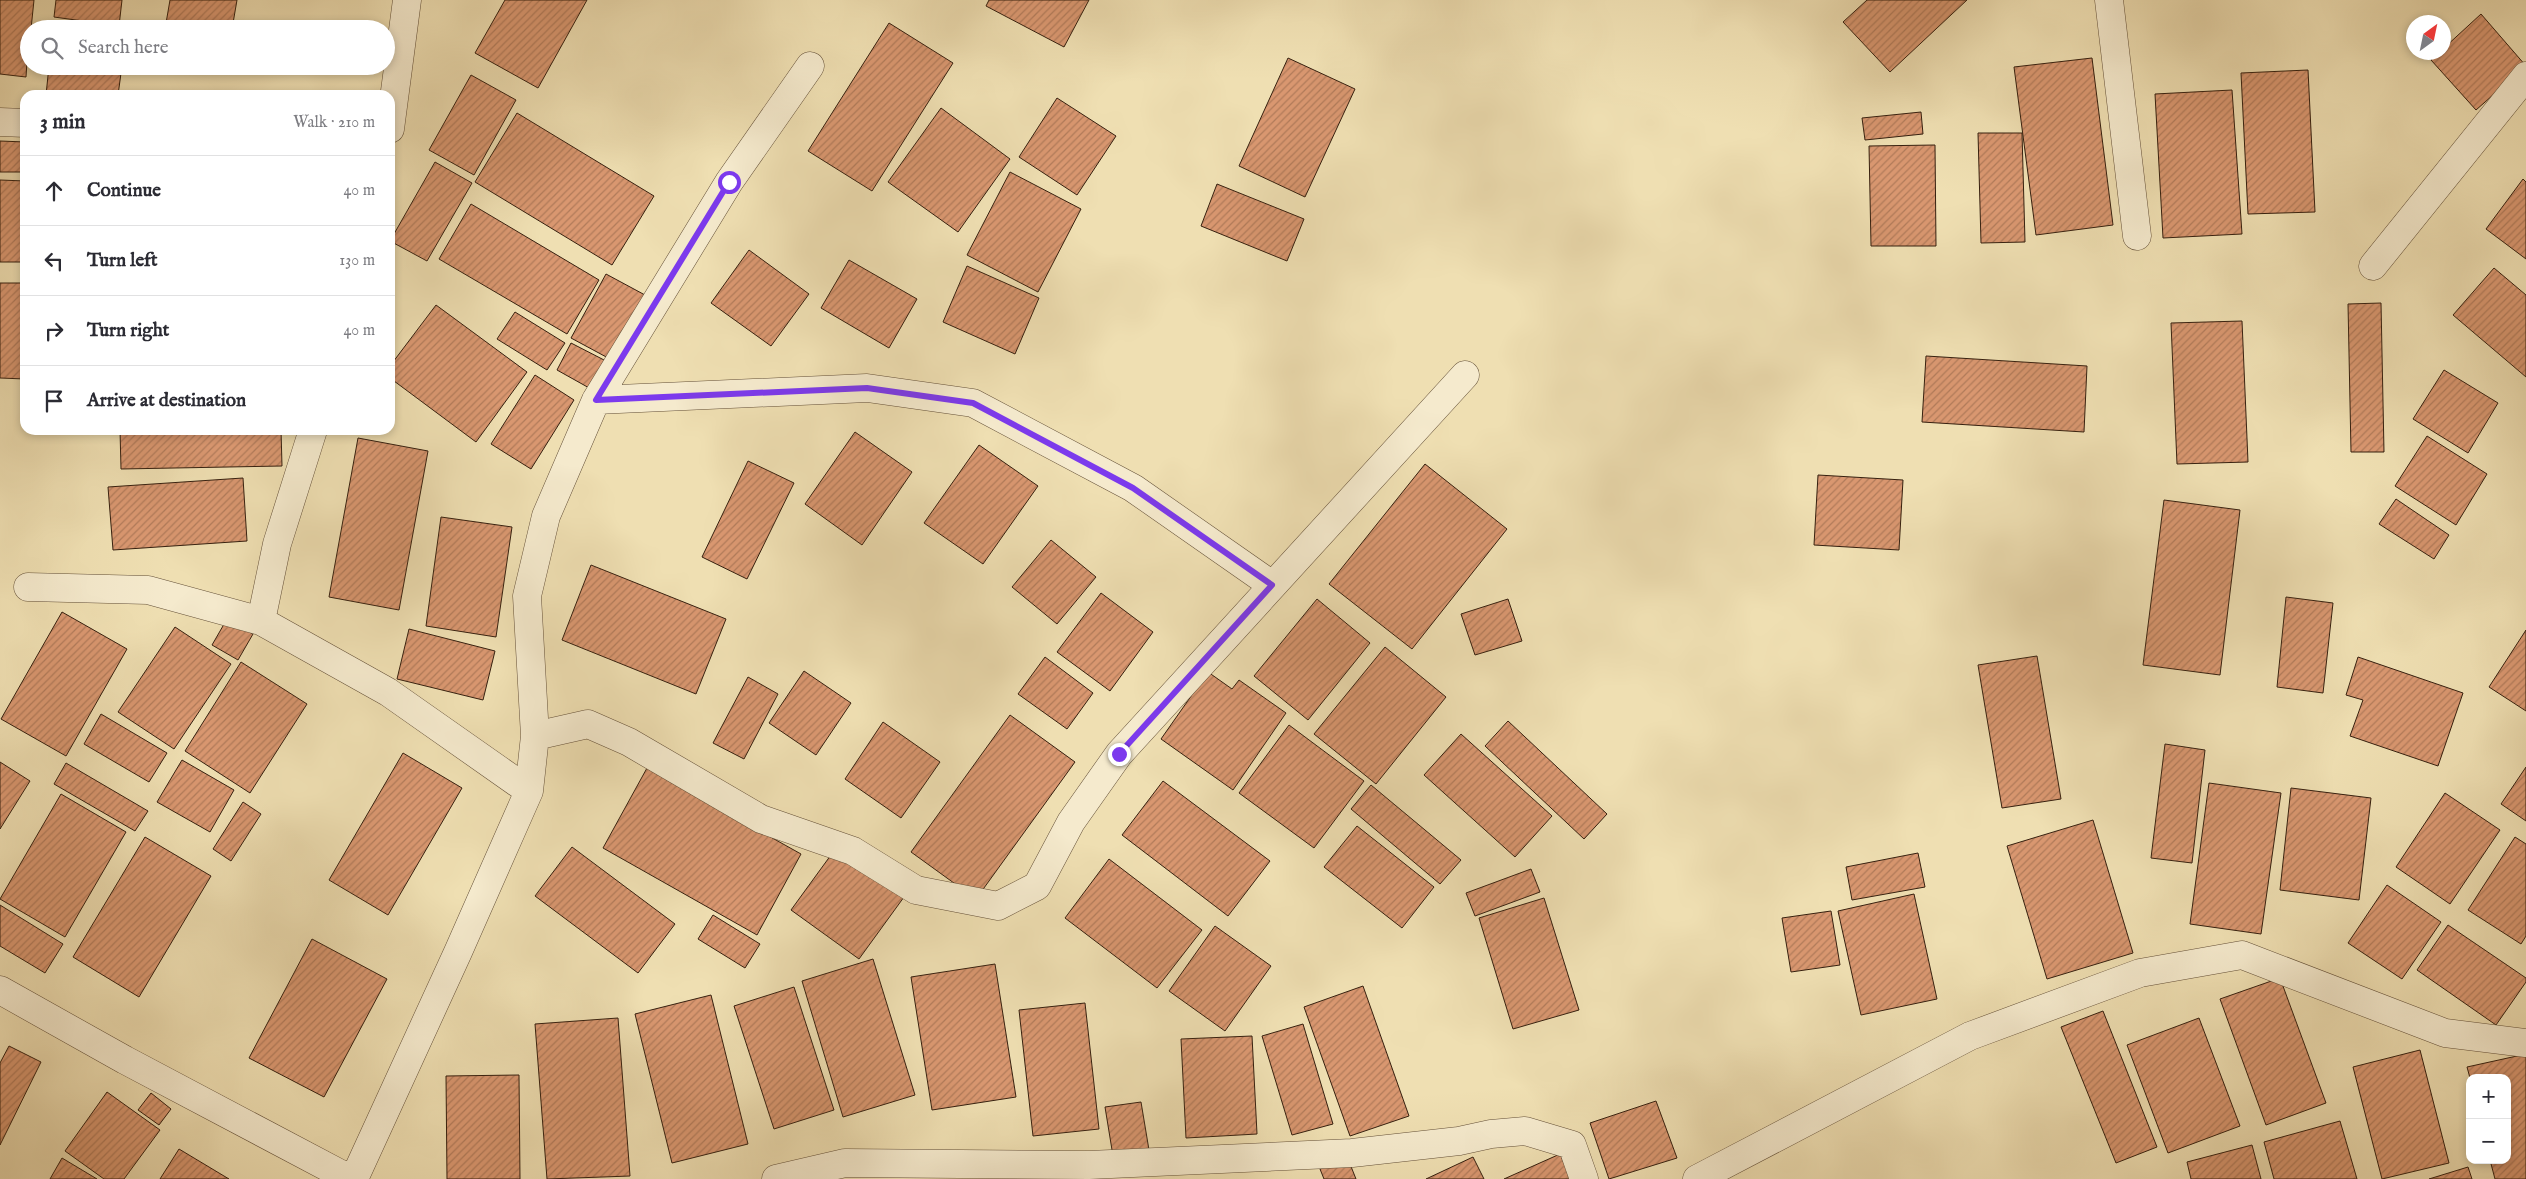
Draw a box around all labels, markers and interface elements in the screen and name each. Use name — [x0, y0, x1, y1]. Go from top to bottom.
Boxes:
north arrow — [2406, 15, 2451, 60]
search box — [20, 20, 395, 75]
icon: search — [38, 34, 66, 62]
text: Search here — [78, 36, 169, 60]
text: 3 min — [40, 109, 85, 136]
text: Walk · 210 m — [293, 113, 375, 133]
route start — [718, 171, 741, 194]
icon: ahead — [40, 177, 68, 205]
text: Continue — [87, 179, 161, 203]
text: 40 m — [343, 181, 375, 201]
icon: left — [40, 247, 68, 275]
text: Turn left — [87, 249, 158, 273]
text: 130 m — [339, 251, 375, 271]
icon: right — [40, 317, 68, 345]
text: Turn right — [87, 319, 169, 343]
text: 40 m — [343, 321, 375, 341]
icon: arrive — [40, 387, 68, 415]
text: Arrive at destination — [87, 389, 246, 413]
route end — [1108, 743, 1131, 766]
map controls — [2466, 1074, 2511, 1164]
button: + — [2466, 1074, 2511, 1119]
button: − — [2466, 1119, 2511, 1164]

